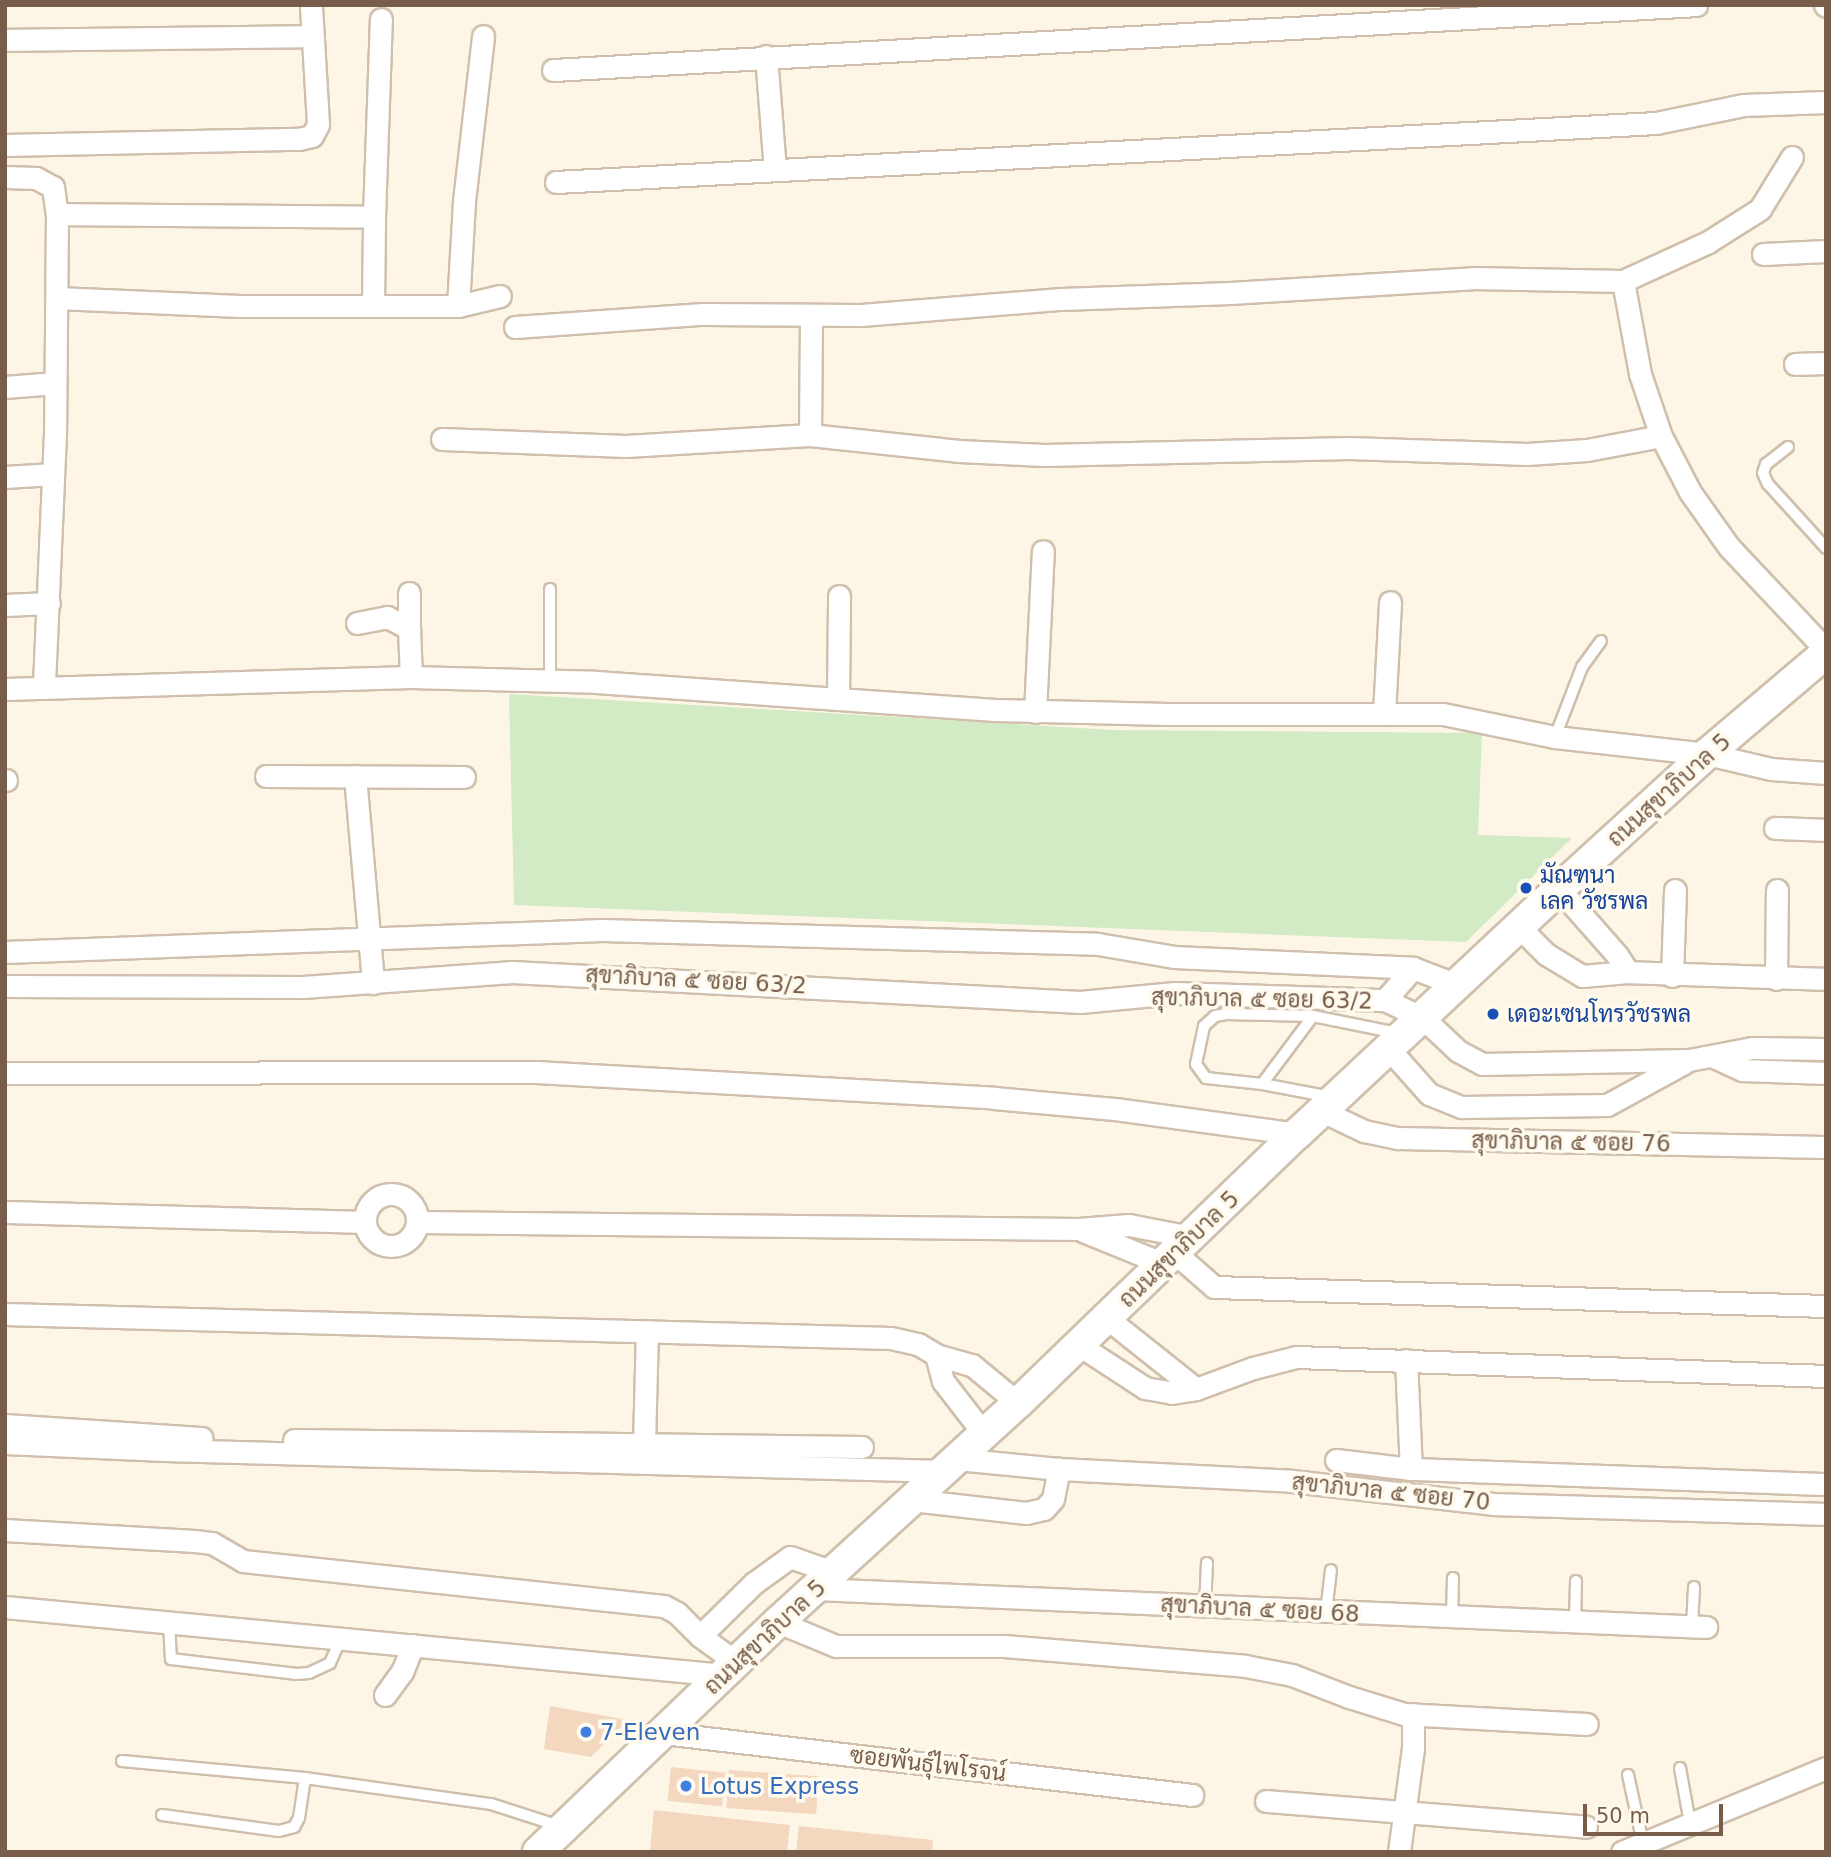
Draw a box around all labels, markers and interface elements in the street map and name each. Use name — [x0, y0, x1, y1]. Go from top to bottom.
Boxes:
street label: ถนนสุขาภิบาล 5 — [1602, 727, 1736, 853]
place label: มัณฑนา เลค วัชรพล — [1540, 861, 1648, 915]
marker: มัณฑนา เลค วัชรพล — [1518, 880, 1534, 896]
street label: สุขาภิบาล ๕ ซอย 63/2 — [585, 960, 807, 1000]
street label: สุขาภิบาล ๕ ซอย 63/2 — [1151, 983, 1373, 1015]
place label: เดอะเซนโทรวัชรพล — [1507, 1000, 1691, 1028]
marker: เดอะเซนโทรวัชรพล — [1485, 1006, 1501, 1022]
street label: สุขาภิบาล ๕ ซอย 76 — [1471, 1126, 1671, 1158]
street label: ถนนสุขาภิบาล 5 — [1113, 1185, 1245, 1313]
street label: สุขาภิบาล ๕ ซอย 70 — [1290, 1468, 1492, 1516]
street label: ถนนสุขาภิบาล 5 — [698, 1574, 832, 1700]
street label: สุขาภิบาล ๕ ซอย 68 — [1160, 1590, 1360, 1628]
place label: 7-Eleven — [600, 1718, 700, 1746]
marker: 7-Eleven — [578, 1724, 594, 1740]
street label: ซอยพันธ์ุไพโรจน์ — [848, 1741, 1008, 1787]
place label: Lotus Express — [700, 1772, 859, 1800]
marker: Lotus Express — [678, 1778, 694, 1794]
scale bar — [1586, 1790, 1726, 1834]
text: 50 m — [1596, 1804, 1650, 1828]

